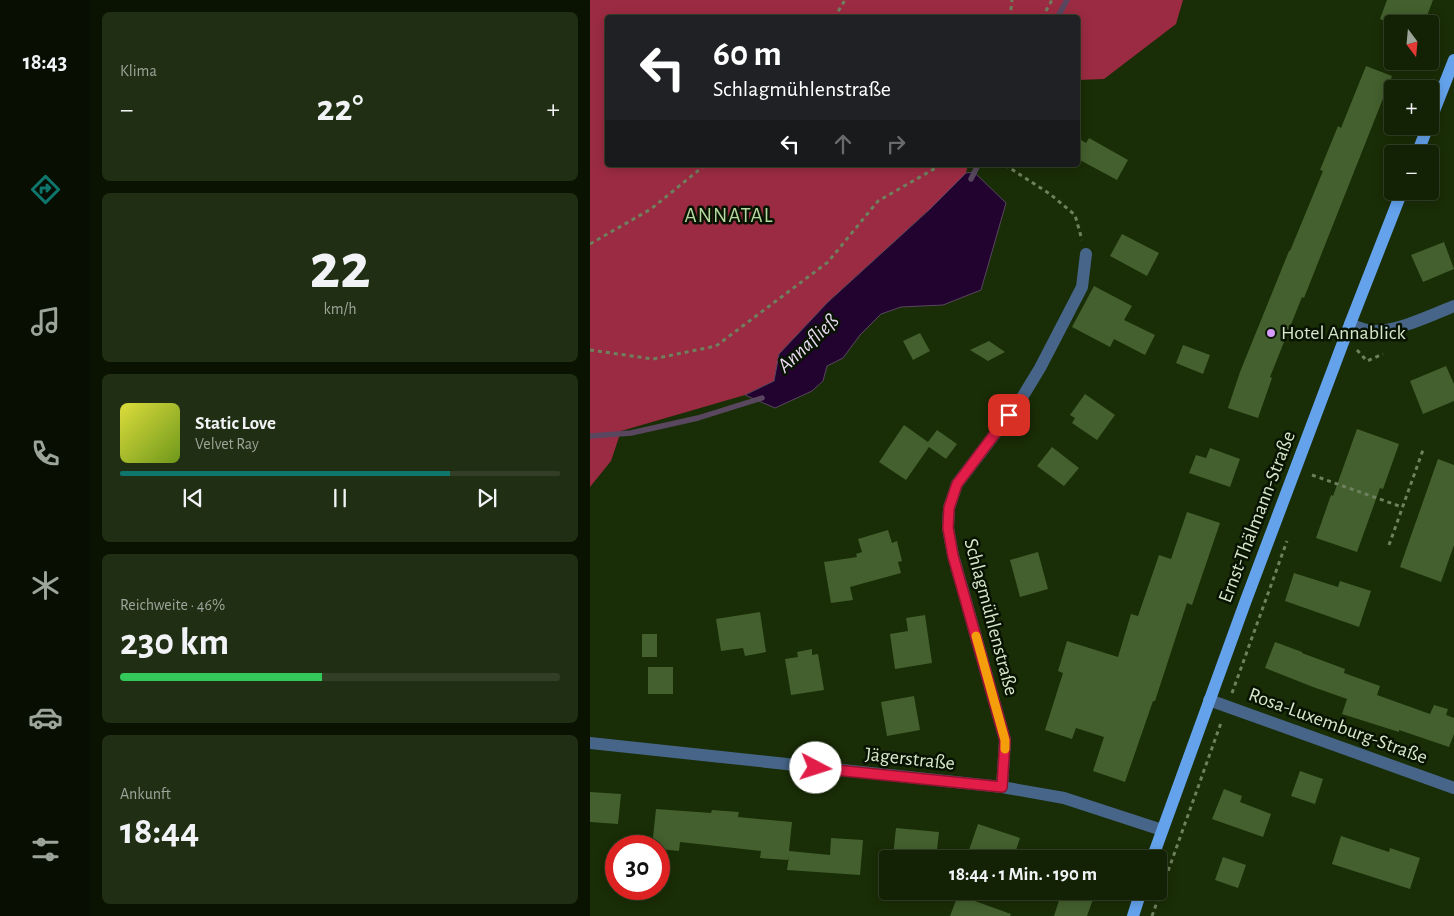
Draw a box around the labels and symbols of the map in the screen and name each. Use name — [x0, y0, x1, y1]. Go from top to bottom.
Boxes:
north arrow — [1384, 15, 1439, 70]
district label: ANNATAL — [685, 205, 773, 226]
water label: Annafließ — [773, 310, 843, 377]
place label: Hotel Annablick — [1281, 323, 1406, 343]
marker: Hotel Annablick — [1265, 327, 1277, 339]
pin — [988, 394, 1030, 436]
street label: Ernst-Thälmann-Straße — [1215, 429, 1299, 605]
street label: Schlagmühlenstraße — [960, 536, 1022, 698]
street label: Rosa-Luxemburg-Straße — [1246, 684, 1430, 768]
position arrow — [789, 741, 841, 793]
street label: Jägerstraße — [864, 744, 956, 774]
speed limit sign: 30 — [605, 835, 670, 900]

